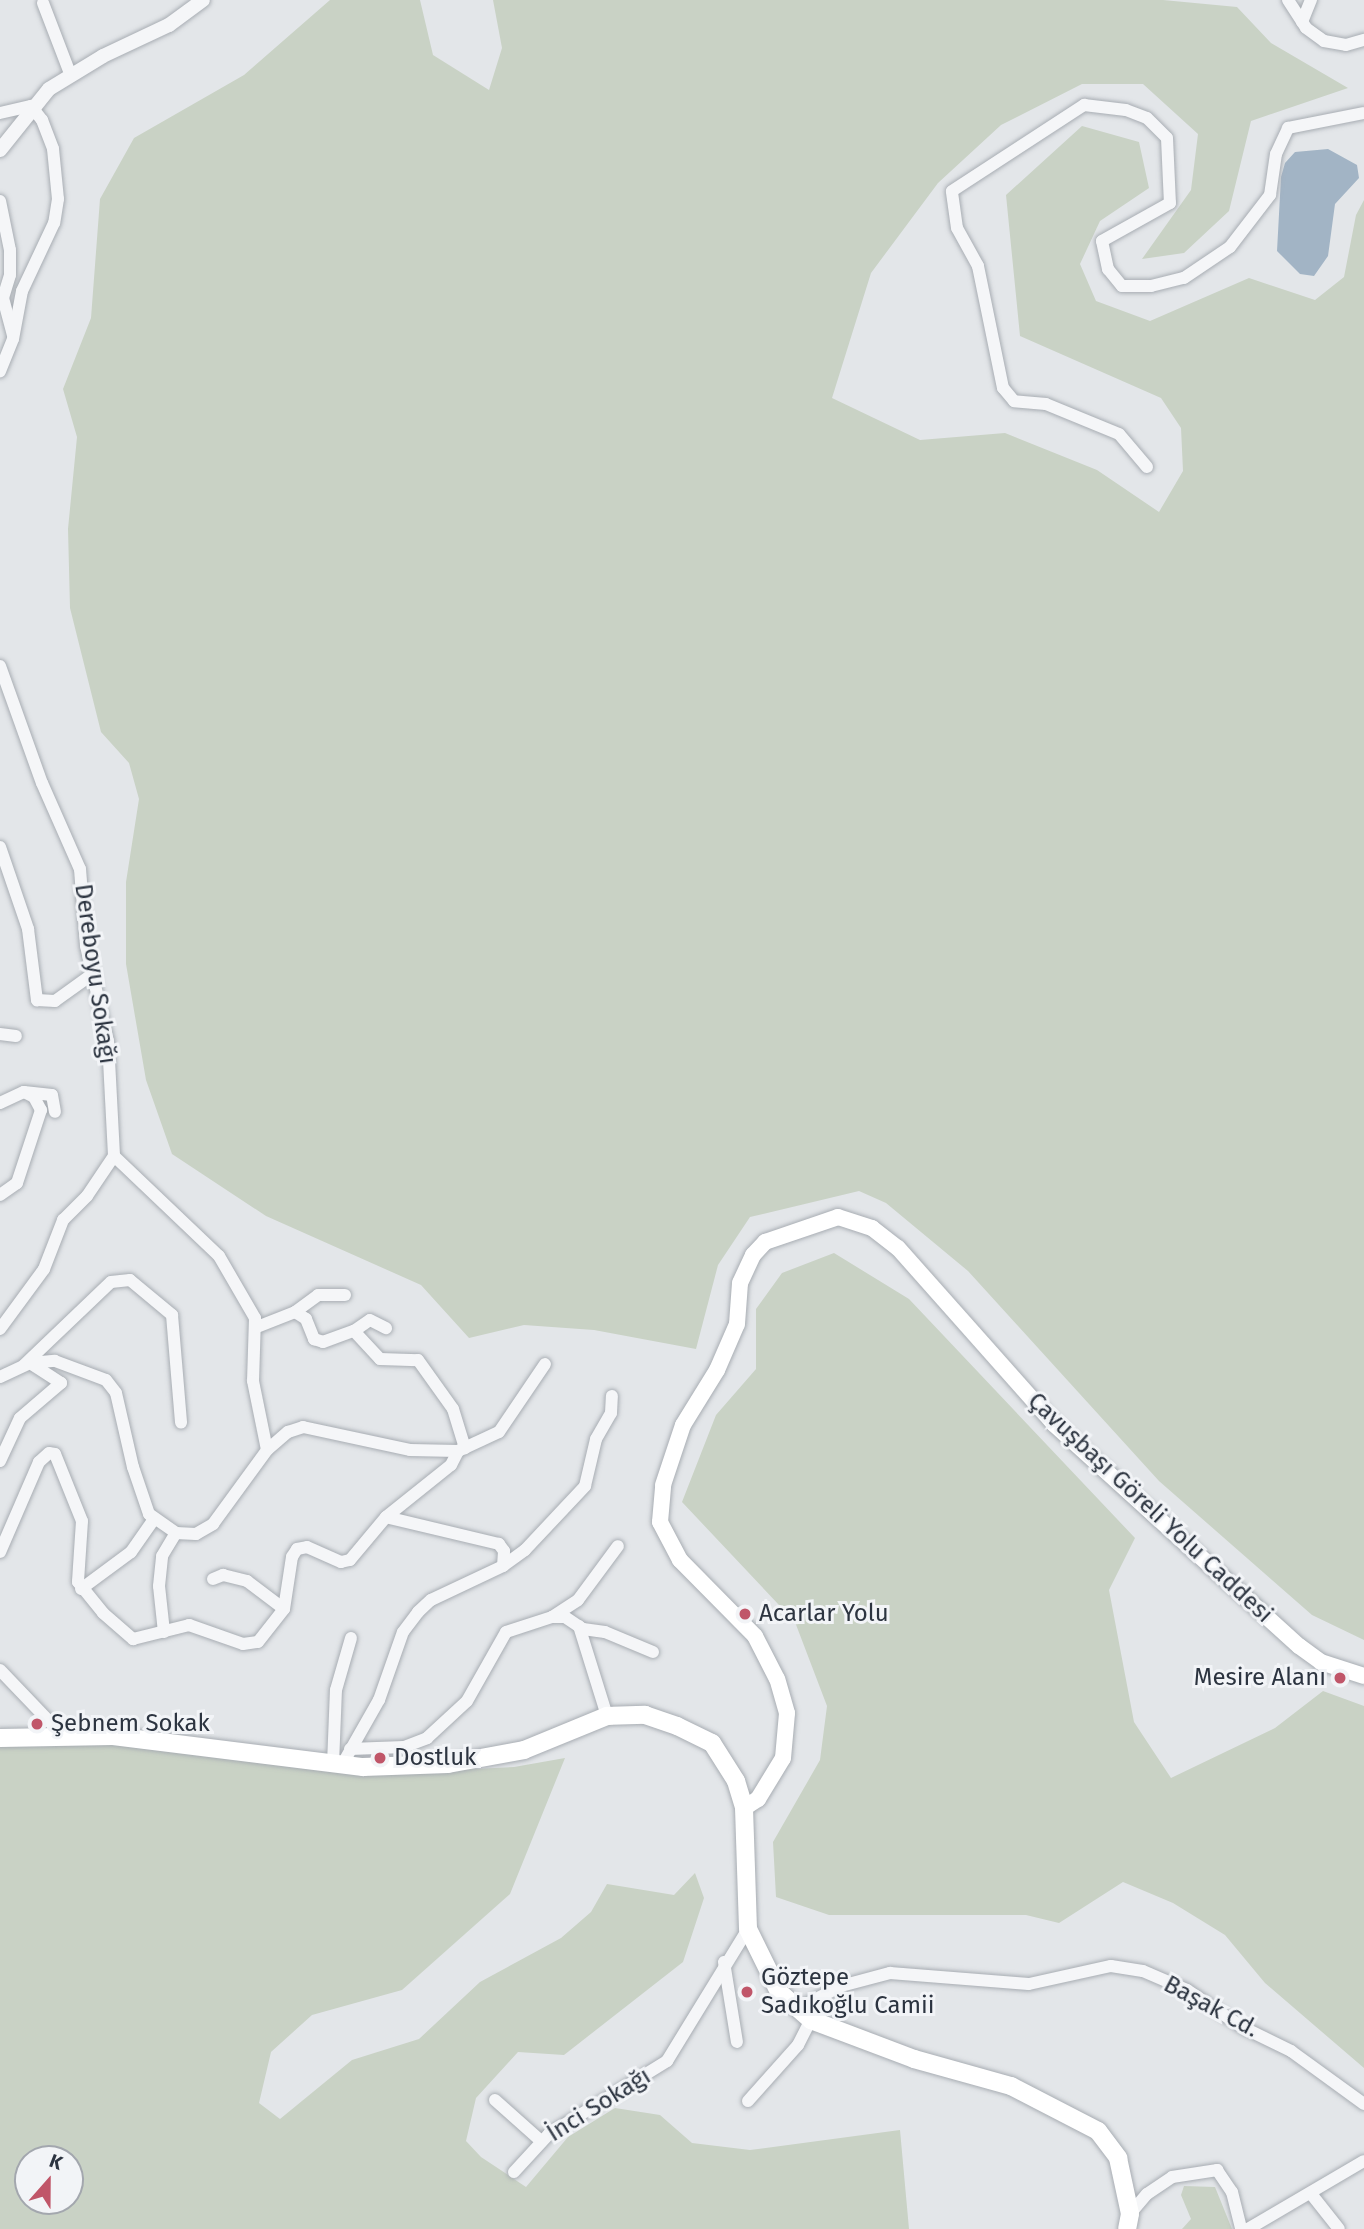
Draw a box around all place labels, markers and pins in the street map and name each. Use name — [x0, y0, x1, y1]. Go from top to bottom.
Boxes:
place label: Acarlar Yolu — [759, 1600, 889, 1628]
marker: Acarlar Yolu — [737, 1606, 753, 1622]
place label: Mesire Alanı — [1194, 1664, 1326, 1692]
marker: Mesire Alanı — [1332, 1670, 1348, 1686]
place label: Şebnem Sokak — [51, 1710, 210, 1738]
marker: Şebnem Sokak — [29, 1716, 45, 1732]
place label: Dostluk — [394, 1744, 476, 1772]
marker: Dostluk — [372, 1750, 388, 1766]
place label: Göztepe Sadıkoğlu Camii — [761, 1964, 935, 2020]
marker: Göztepe Sadıkoğlu Camii — [739, 1984, 755, 2000]

